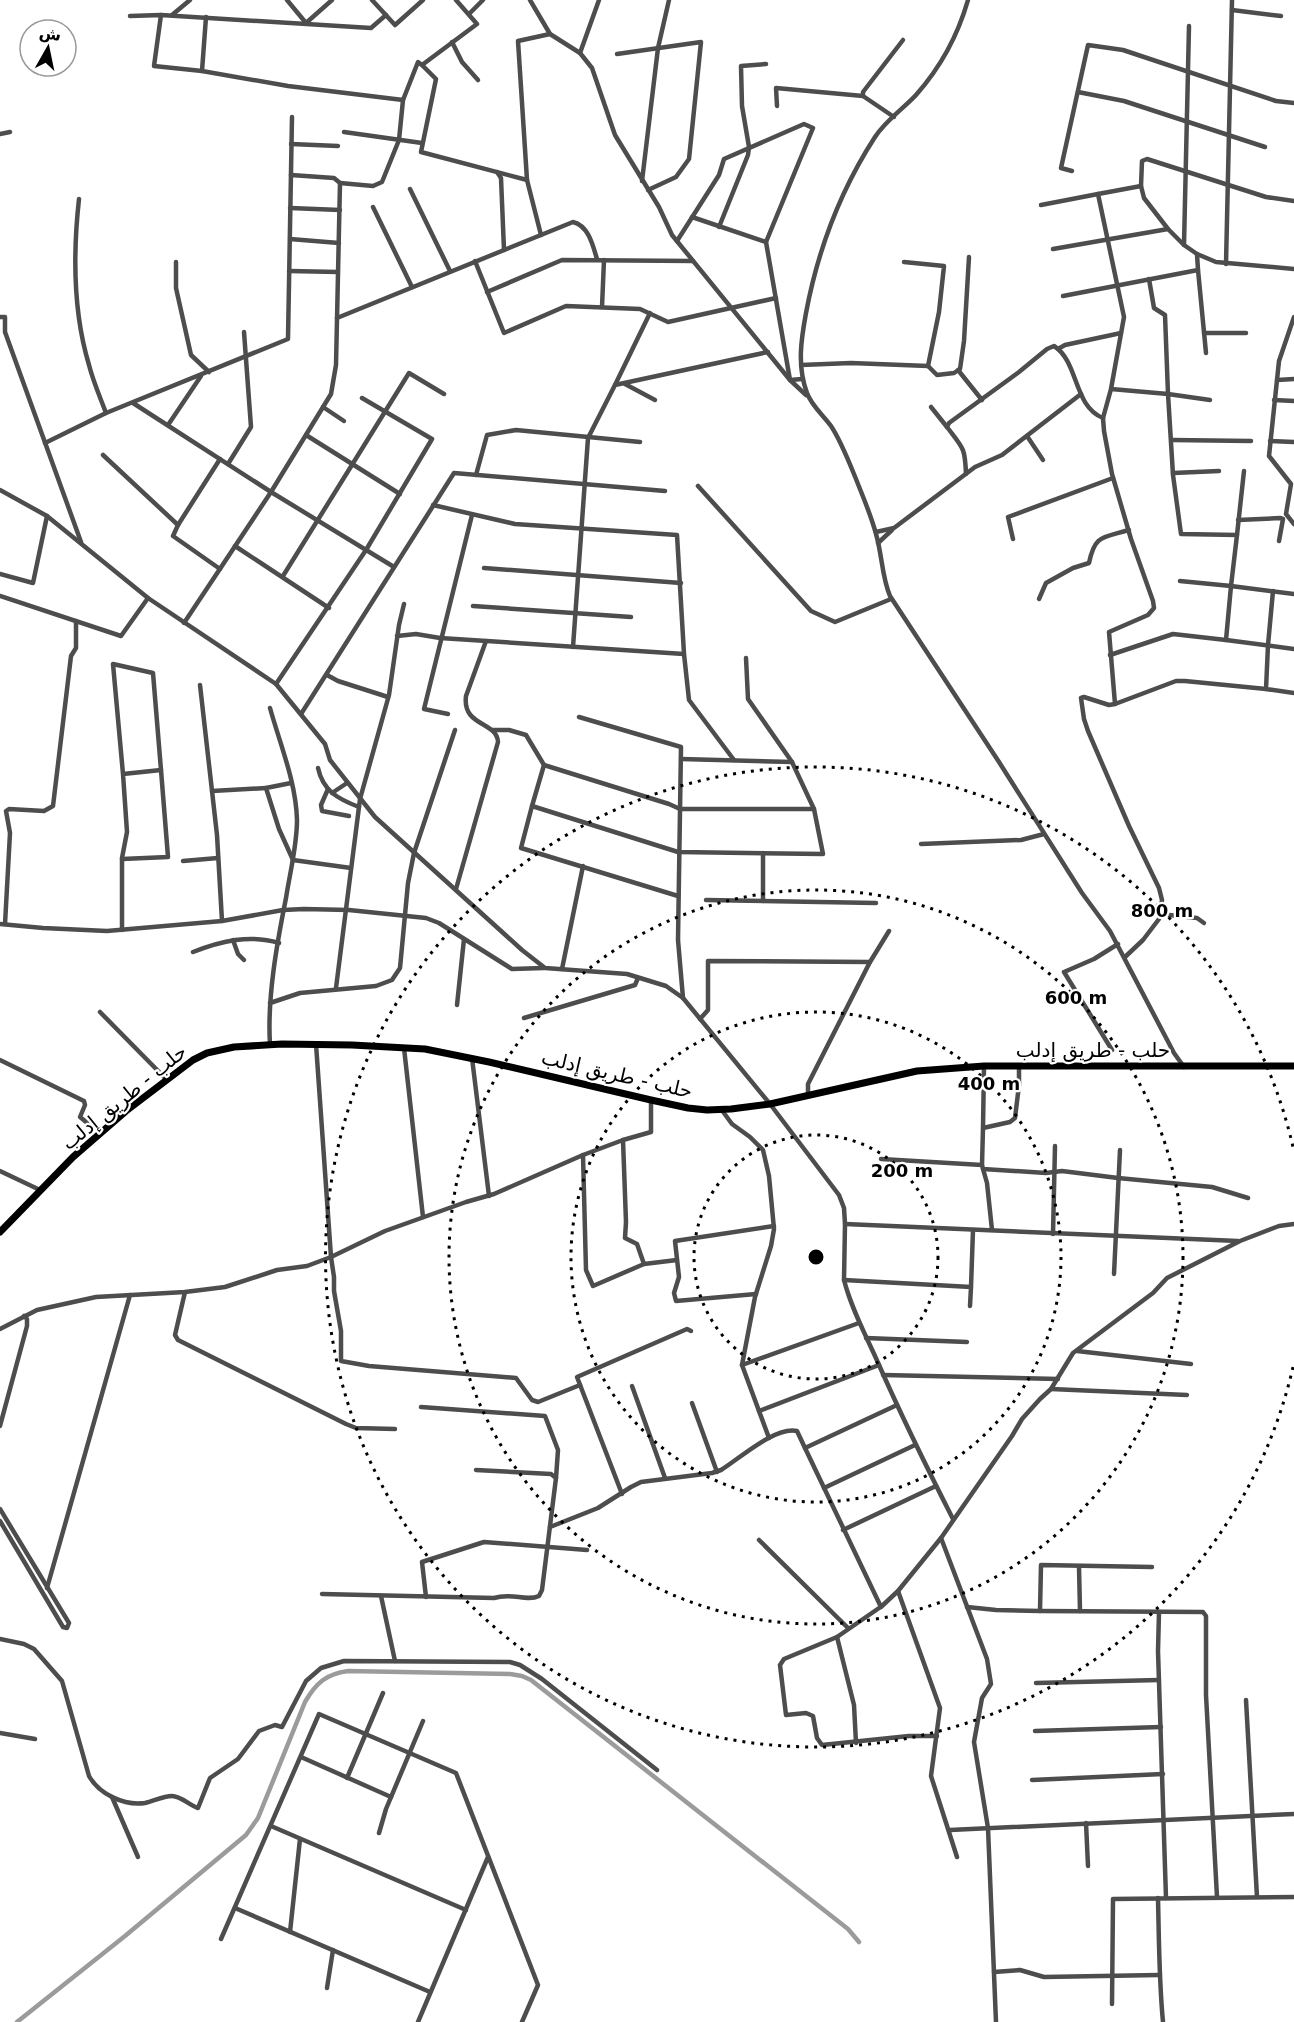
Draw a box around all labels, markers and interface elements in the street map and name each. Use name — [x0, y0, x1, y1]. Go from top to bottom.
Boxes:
north arrow — [18, 18, 78, 78]
text: ش — [38, 23, 63, 45]
text: 800 m — [1131, 900, 1193, 921]
text: 600 m — [1045, 987, 1107, 1008]
street label: حلب - طريق إدلب — [1016, 1038, 1170, 1063]
street label: حلب - طريق إدلب — [56, 1039, 192, 1156]
street label: حلب - طريق إدلب — [539, 1045, 695, 1104]
text: 400 m — [958, 1073, 1020, 1094]
text: 200 m — [871, 1160, 933, 1181]
centre of rings — [806, 1247, 826, 1267]

